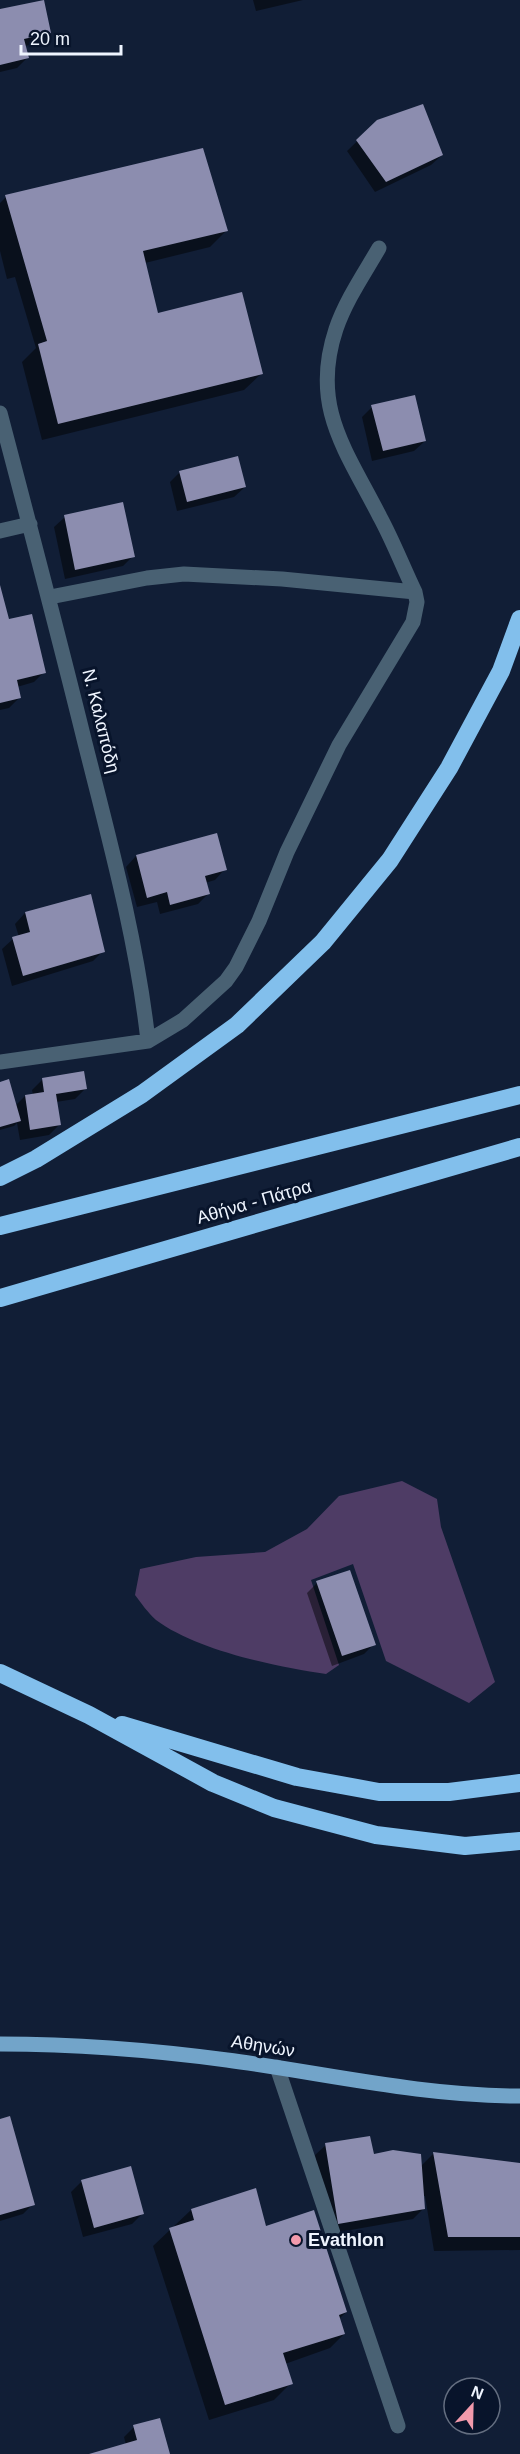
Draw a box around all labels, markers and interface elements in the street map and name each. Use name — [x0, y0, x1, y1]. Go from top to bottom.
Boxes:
scale bar — [21, 18, 122, 56]
text: 20 m — [30, 29, 70, 49]
street label: Ν. Καλαπόδη — [78, 667, 124, 775]
street label: Αθήνα - Πάτρα — [194, 1176, 314, 1228]
street label: Αθηνών — [230, 2031, 296, 2061]
place label: Evathlon — [308, 2230, 384, 2250]
marker: Evathlon — [289, 2233, 303, 2247]
north arrow — [442, 2376, 502, 2436]
text: N — [469, 2383, 486, 2403]

